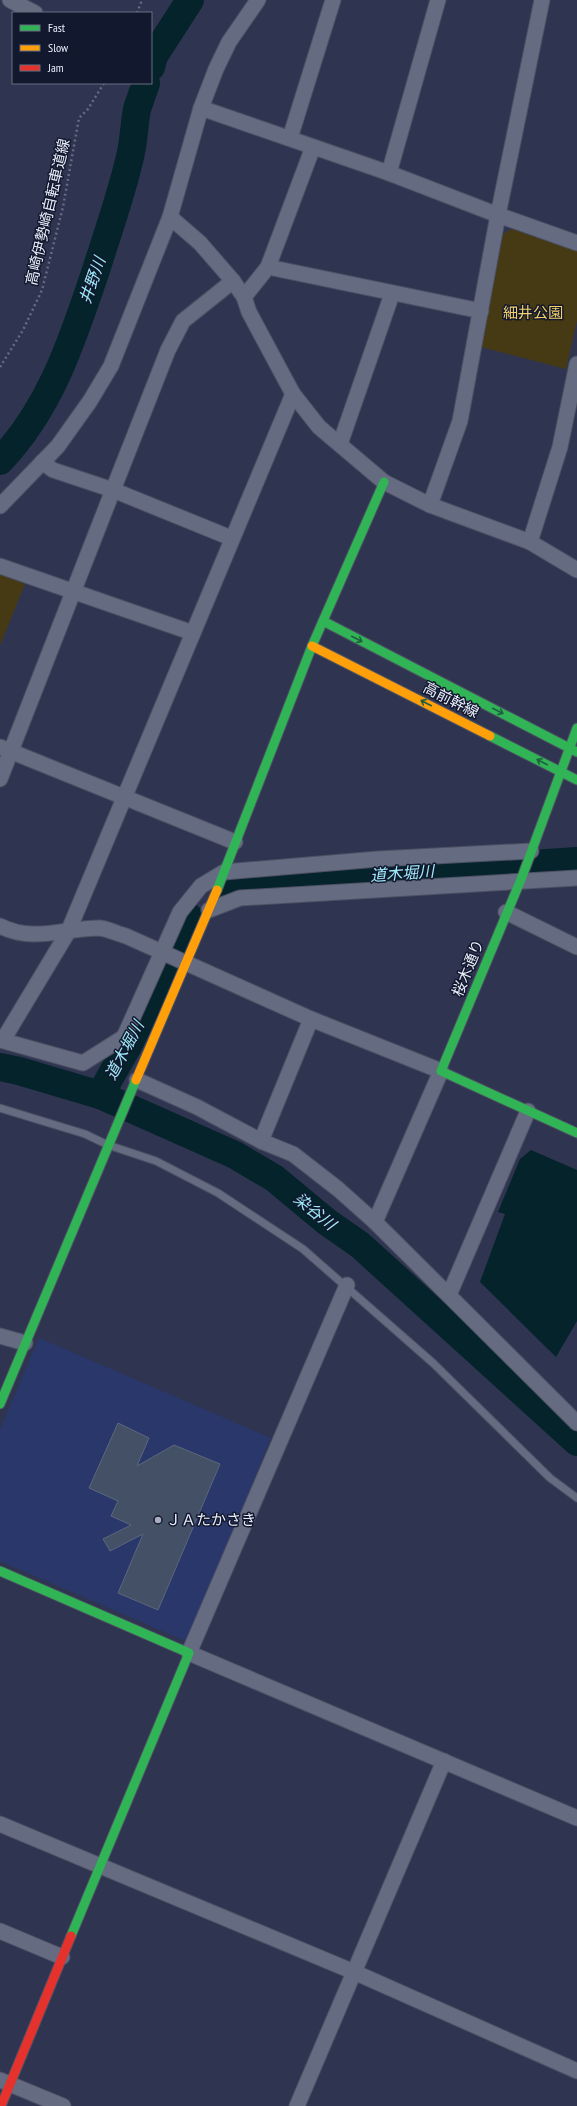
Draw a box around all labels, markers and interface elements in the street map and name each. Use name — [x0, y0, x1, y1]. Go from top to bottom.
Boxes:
legend — [12, 12, 152, 84]
text: Fast — [48, 20, 66, 35]
text: Slow — [48, 40, 69, 55]
text: Jam — [47, 60, 64, 75]
street label: 高崎伊勢崎自転車道線 — [21, 137, 74, 287]
water label: 井野川 — [75, 252, 110, 306]
park label: 細井公園 — [503, 303, 563, 322]
one-way arrow — [351, 636, 363, 643]
street label: 高前幹線 — [420, 677, 482, 722]
one-way arrow — [420, 699, 432, 707]
one-way arrow — [492, 708, 504, 716]
one-way arrow — [536, 758, 548, 765]
water label: 道木堀川 — [369, 861, 437, 885]
street label: 桜木通り — [447, 936, 488, 999]
water label: 道木堀川 — [100, 1015, 149, 1083]
water label: 染谷川 — [290, 1188, 341, 1235]
place label: ＪＡたかさき — [166, 1510, 256, 1529]
marker: ＪＡたかさき — [153, 1515, 163, 1525]

